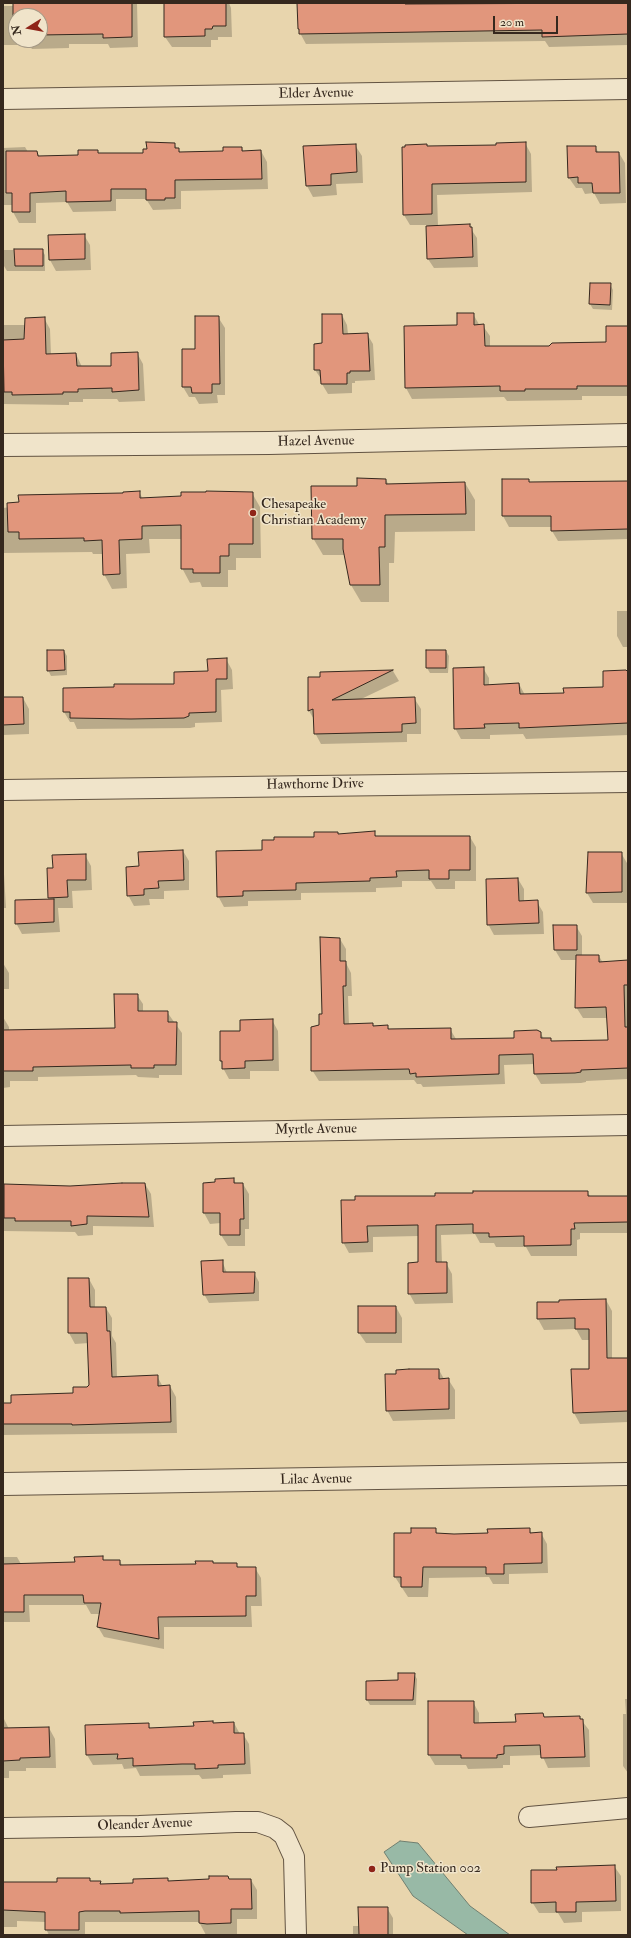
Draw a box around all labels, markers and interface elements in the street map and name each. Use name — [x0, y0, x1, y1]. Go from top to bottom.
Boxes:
north arrow — [8, 8, 48, 48]
scale bar — [495, 8, 560, 34]
text: 20 m — [500, 15, 524, 30]
text: N — [9, 24, 24, 36]
street label: Elder Avenue — [278, 85, 354, 103]
street label: Hazel Avenue — [277, 433, 355, 451]
place label: Chesapeake Christian Academy — [261, 497, 366, 530]
marker: Chesapeake Christian Academy — [248, 508, 258, 518]
street label: Hawthorne Drive — [266, 776, 364, 794]
street label: Myrtle Avenue — [275, 1121, 357, 1139]
street label: Lilac Avenue — [280, 1471, 352, 1489]
street label: Oleander Avenue — [97, 1815, 193, 1835]
place label: Pump Station 002 — [380, 1861, 481, 1877]
marker: Pump Station 002 — [367, 1864, 377, 1874]

